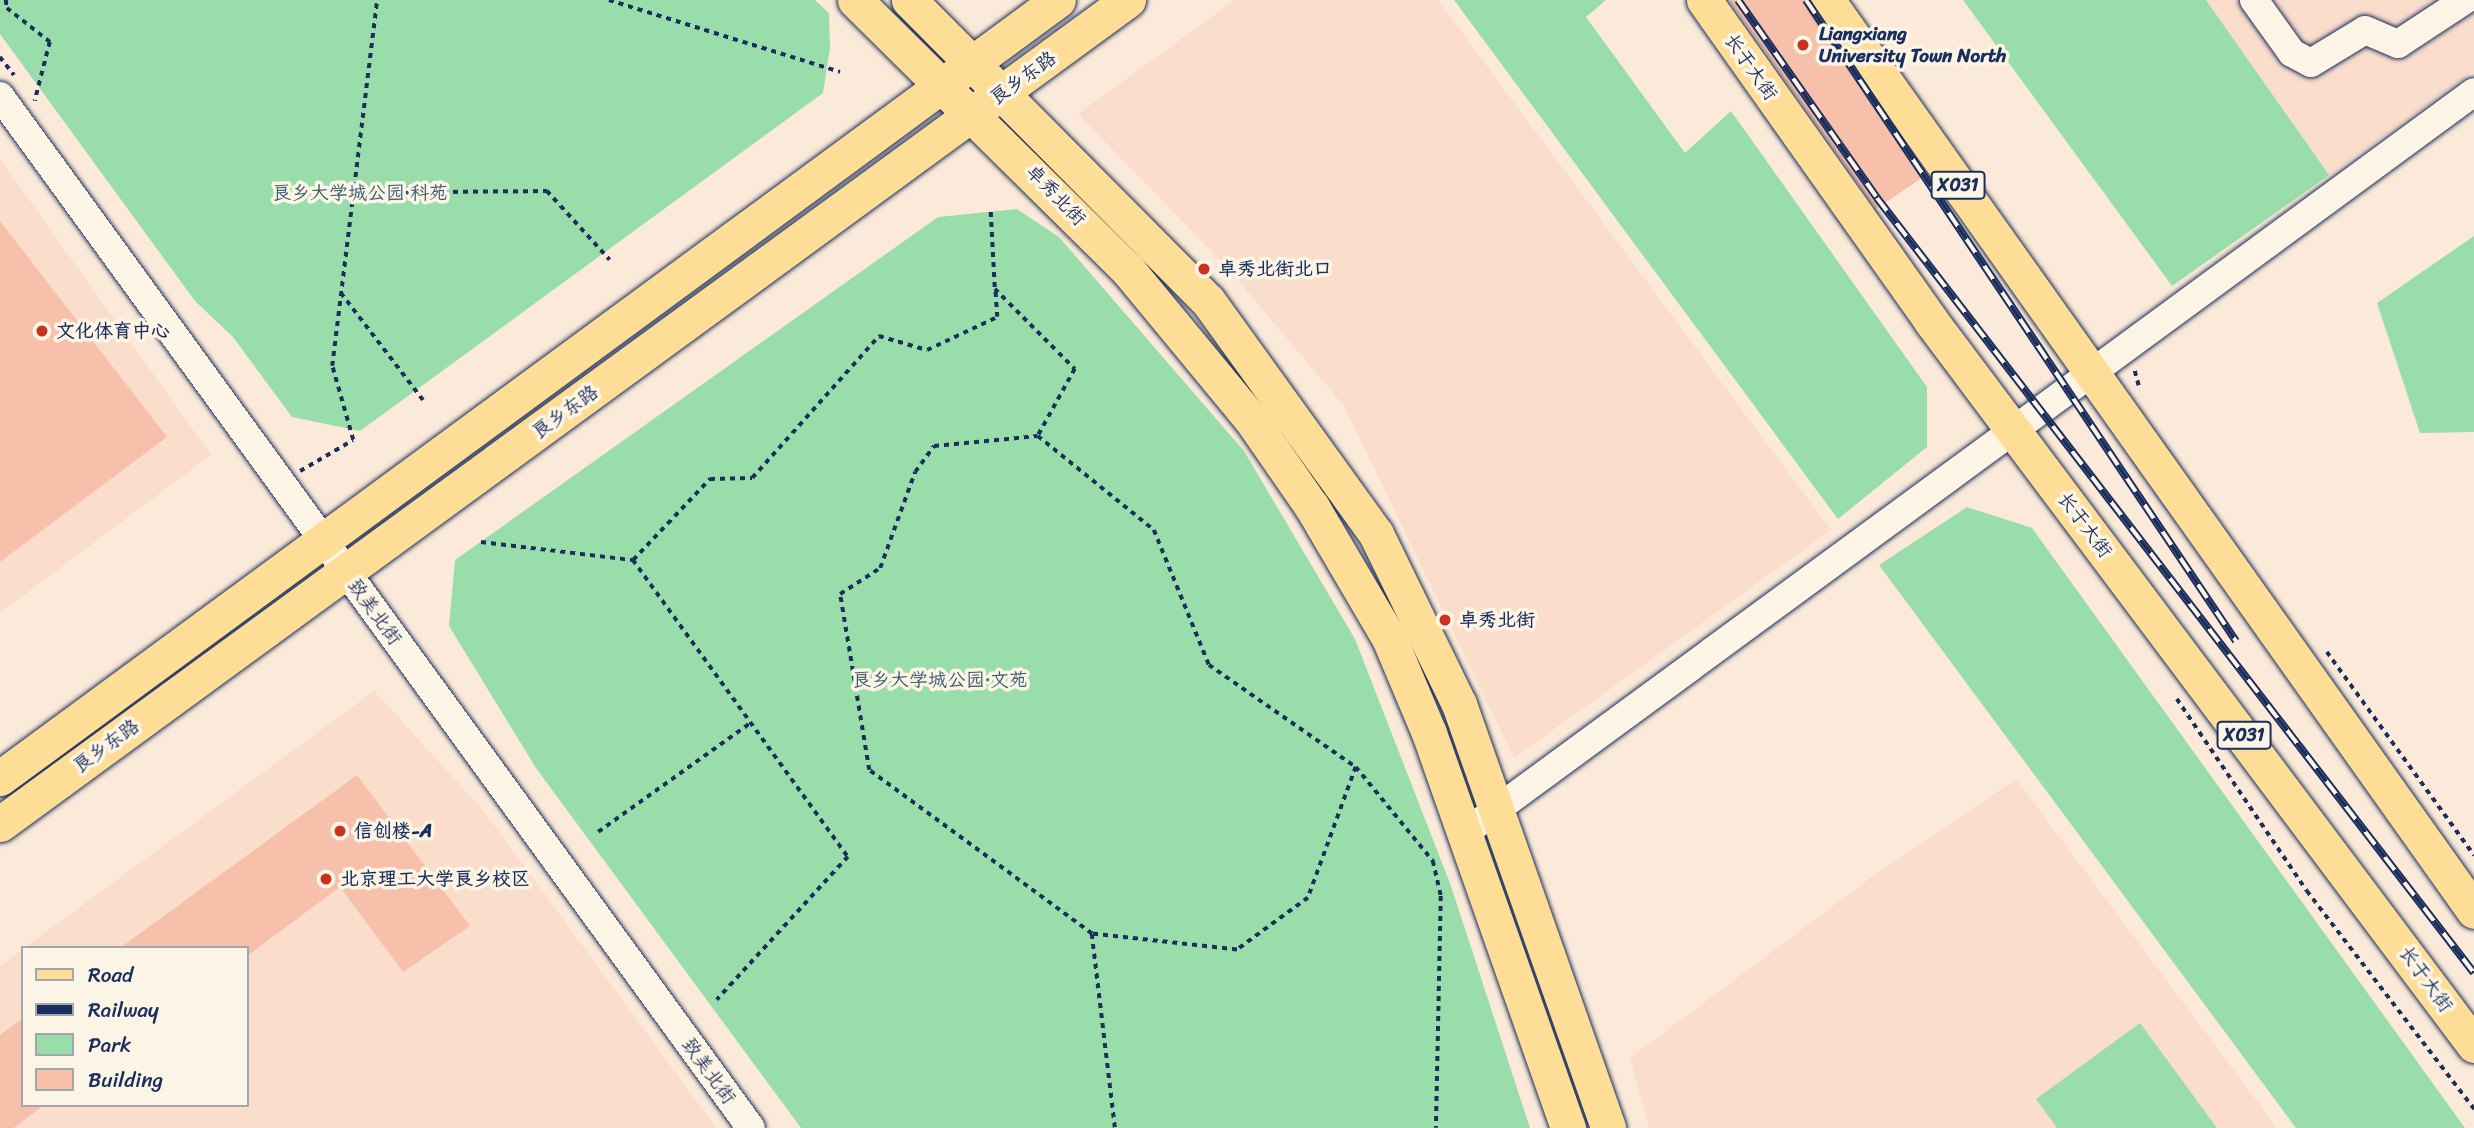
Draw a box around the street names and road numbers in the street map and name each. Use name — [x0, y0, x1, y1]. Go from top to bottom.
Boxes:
street label: 长于大街 — [1720, 29, 1782, 105]
street label: 良乡东路 — [986, 46, 1060, 110]
street label: 卓秀北街 — [1021, 160, 1091, 230]
road number: X031 — [1930, 170, 1986, 200]
street label: 良乡东路 — [528, 380, 602, 444]
street label: 长于大街 — [2053, 488, 2117, 562]
street label: 致美北街 — [343, 575, 407, 649]
street label: 良乡东路 — [69, 714, 143, 778]
road number: X031 — [2216, 720, 2272, 750]
street label: 长于大街 — [2394, 942, 2458, 1016]
street label: 致美北街 — [677, 1034, 741, 1108]

